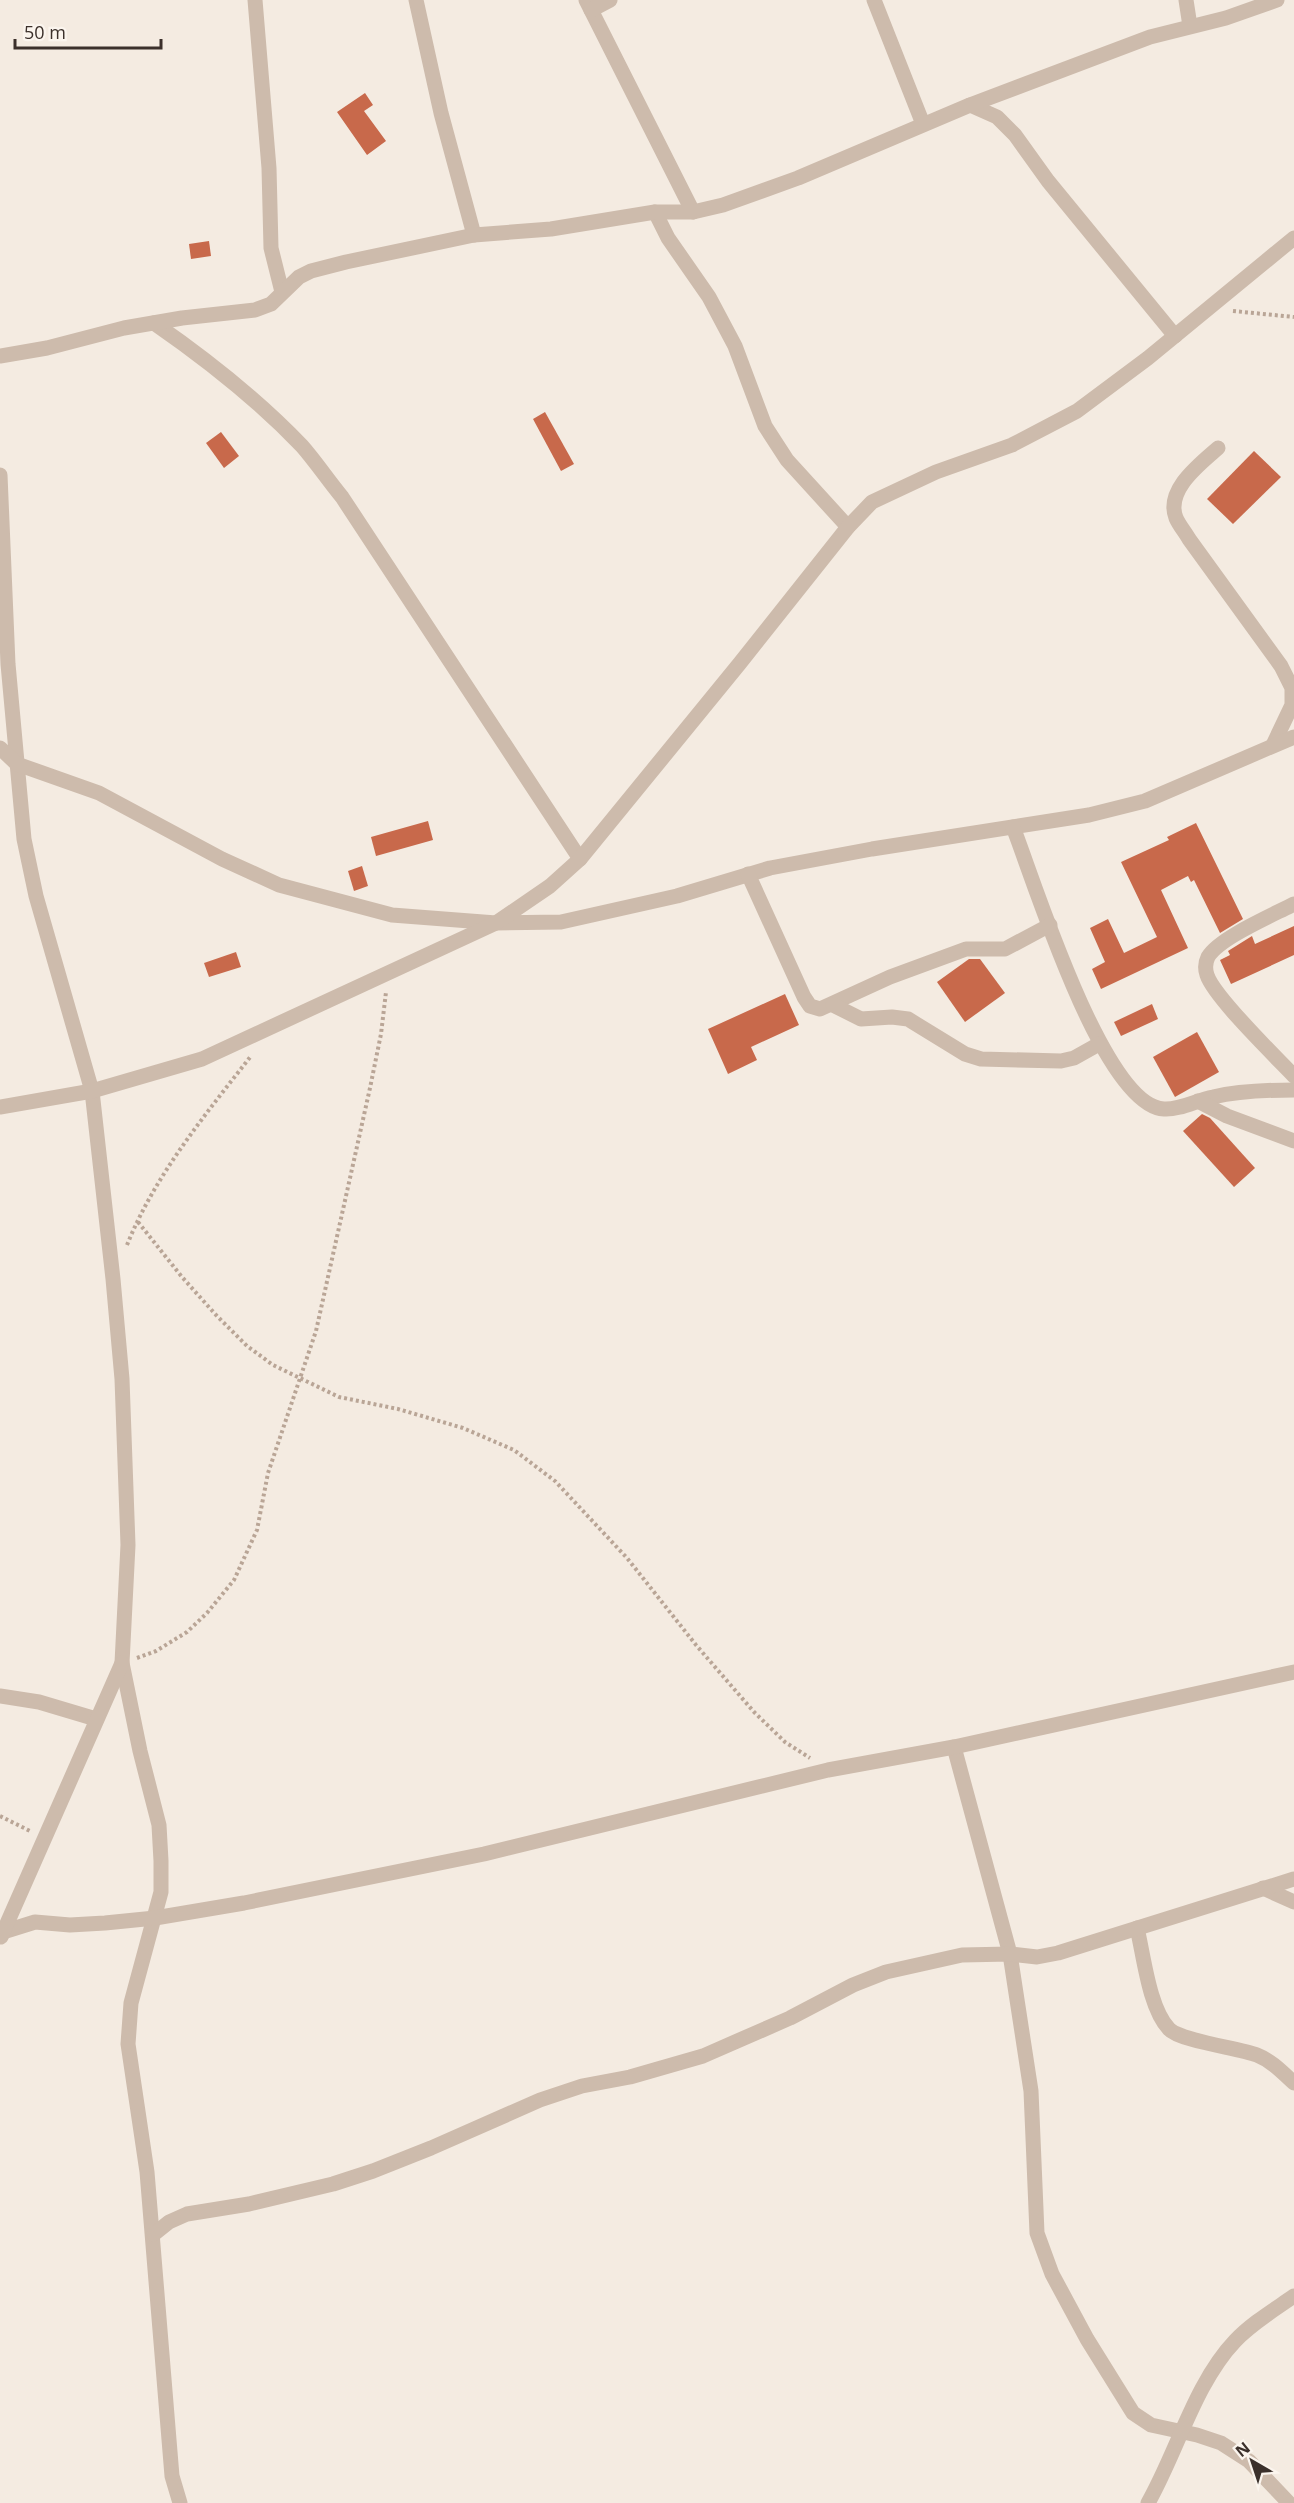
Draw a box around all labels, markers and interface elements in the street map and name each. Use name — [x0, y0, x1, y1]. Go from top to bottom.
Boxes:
scale bar — [15, 12, 160, 50]
text: 50 m — [24, 20, 66, 44]
north arrow — [1222, 2431, 1282, 2491]
text: N — [1231, 2437, 1255, 2462]

